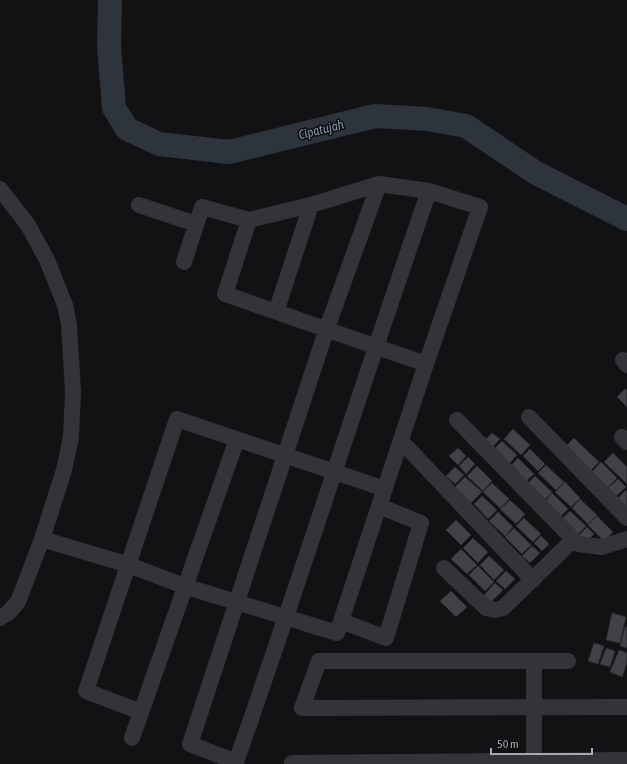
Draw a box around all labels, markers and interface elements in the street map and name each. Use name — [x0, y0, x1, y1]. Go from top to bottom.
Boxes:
water label: Cipatujah — [297, 116, 346, 142]
scale bar — [491, 730, 592, 756]
text: 50 m — [497, 737, 519, 751]

